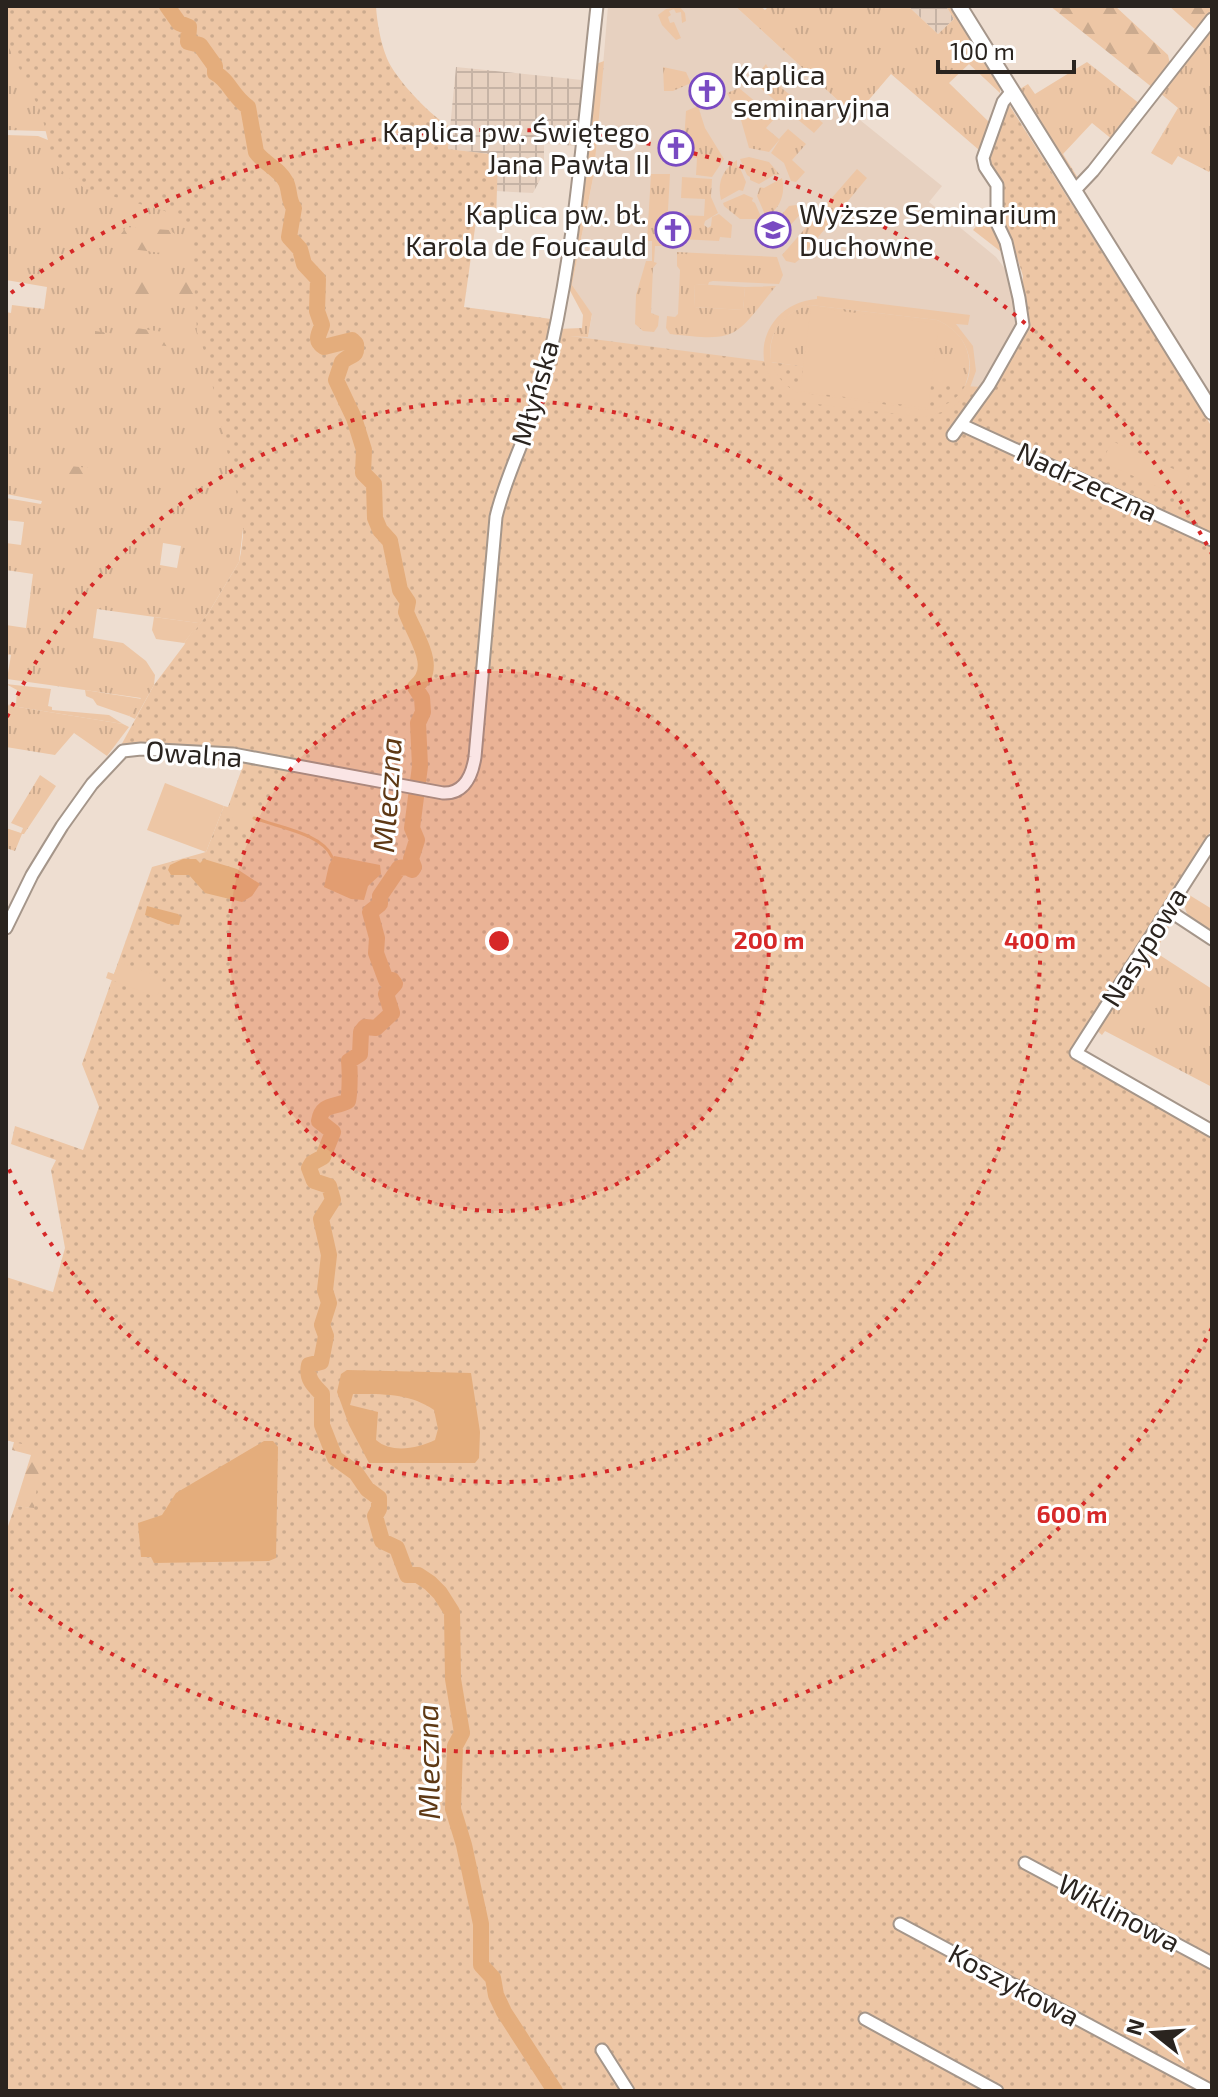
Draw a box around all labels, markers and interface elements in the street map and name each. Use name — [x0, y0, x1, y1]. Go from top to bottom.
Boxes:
scale bar — [938, 24, 1074, 74]
text: 100 m — [950, 36, 1015, 65]
place label: Kaplica seminaryjna — [733, 57, 890, 123]
church icon: Kaplica seminaryjna — [688, 72, 726, 110]
place label: Kaplica pw. Świętego Jana Pawła II — [382, 114, 650, 180]
church icon: Kaplica pw. Świętego Jana Pawła II — [657, 129, 695, 167]
place label: Kaplica pw. bł. Karola de Foucauld — [405, 196, 647, 262]
place label: Wyższe Seminarium Duchowne — [799, 196, 1057, 262]
church icon: Kaplica pw. bł. Karola de Foucauld — [654, 211, 692, 249]
school or university icon: Wyższe Seminarium Duchowne — [754, 211, 792, 249]
street label: Młyńska — [503, 336, 565, 449]
street label: Nadrzeczna — [1012, 434, 1163, 528]
street label: Owalna — [144, 733, 244, 773]
water label: Mleczna — [364, 736, 408, 854]
street label: Nasypowa — [1093, 880, 1193, 1013]
text: 200 m — [734, 925, 804, 954]
text: 400 m — [1004, 925, 1076, 954]
centre of rings — [485, 927, 513, 955]
text: 600 m — [1037, 1499, 1107, 1528]
water label: Mleczna — [408, 1704, 446, 1820]
street label: Wiklinowa — [1053, 1866, 1186, 1958]
street label: Koszykowa — [943, 1935, 1086, 2033]
north arrow — [1114, 1993, 1194, 2073]
text: N — [1119, 2015, 1149, 2038]

